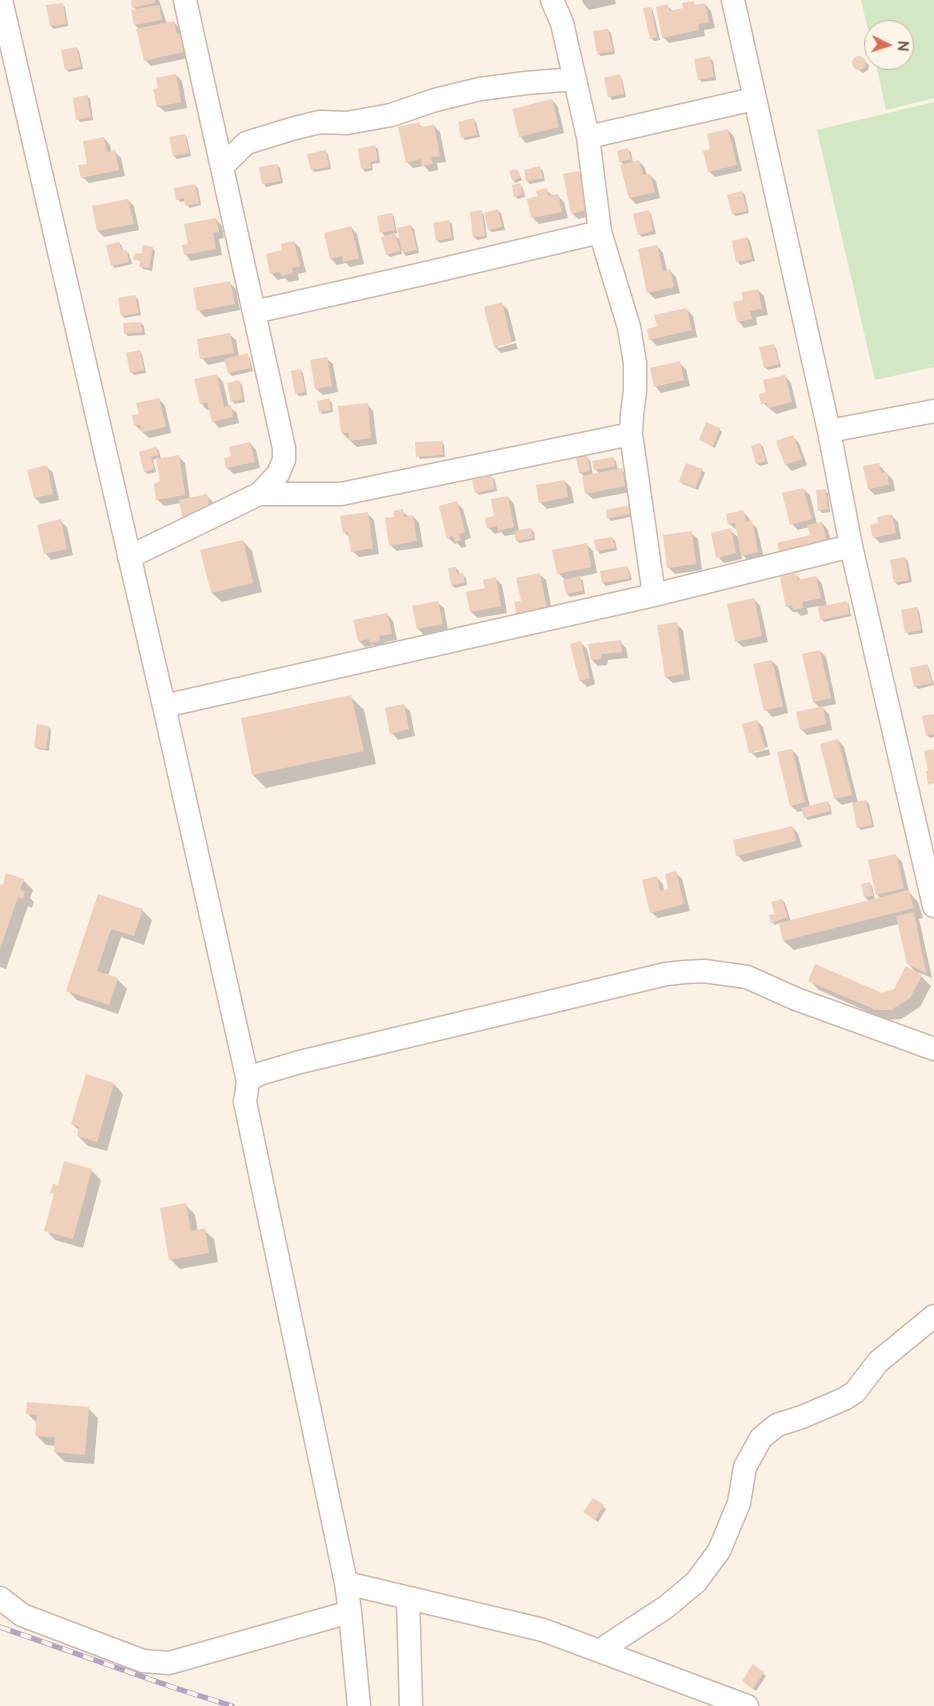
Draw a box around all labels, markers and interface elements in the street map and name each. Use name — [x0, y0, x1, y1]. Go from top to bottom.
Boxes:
north arrow — [864, 20, 914, 70]
text: N — [895, 40, 911, 52]

